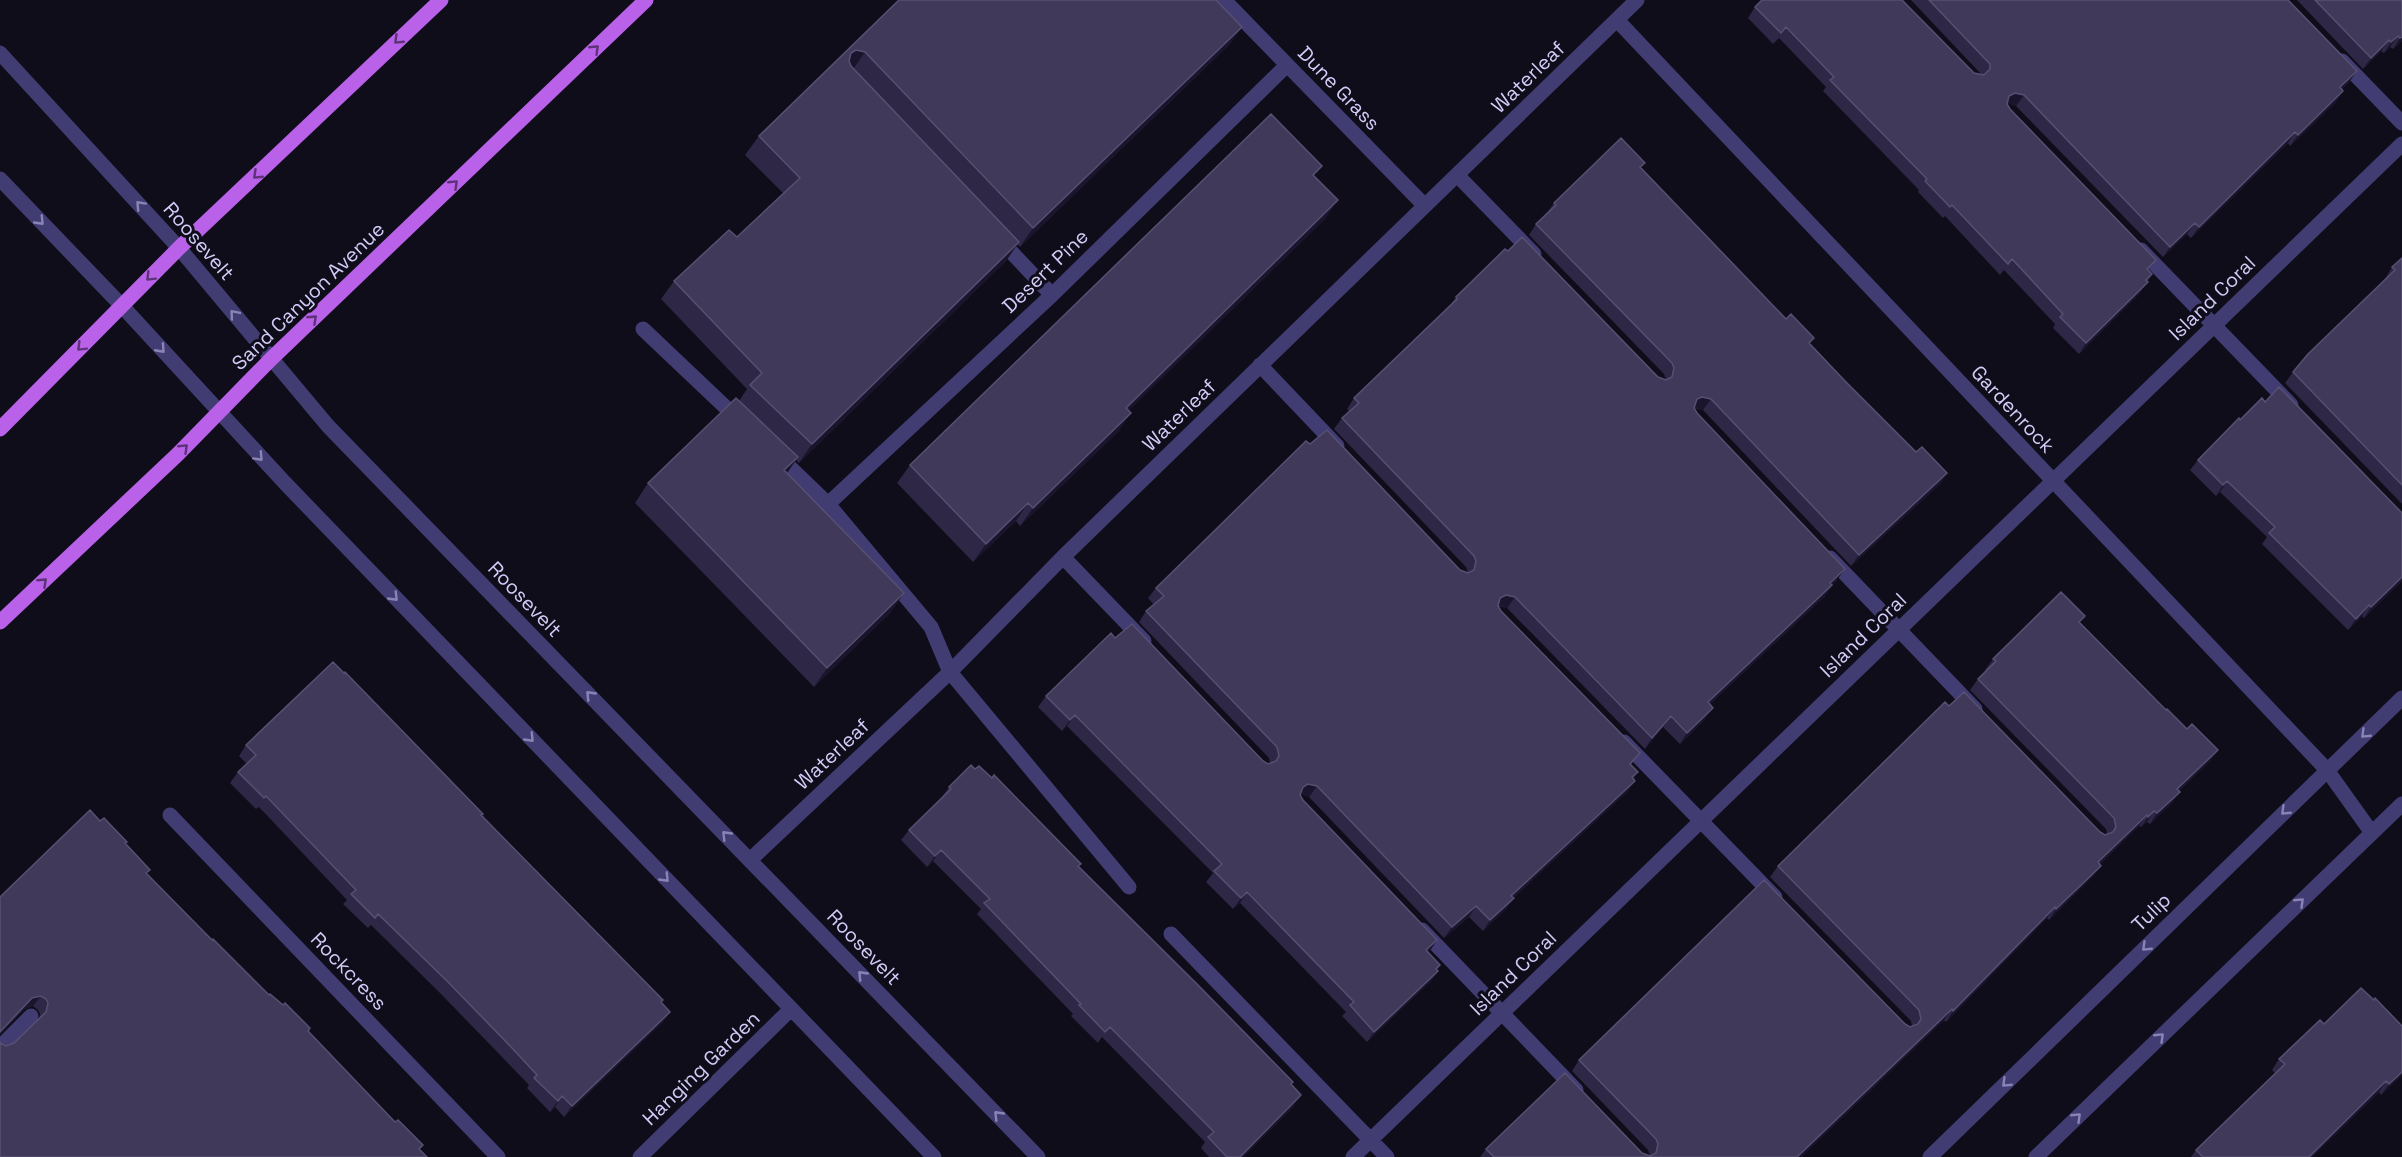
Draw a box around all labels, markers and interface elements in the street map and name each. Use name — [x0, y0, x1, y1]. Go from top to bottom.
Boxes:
one-way arrow — [395, 33, 406, 44]
street label: Waterleaf — [1486, 35, 1571, 119]
street label: Dune Grass — [1292, 40, 1386, 136]
one-way arrow — [588, 45, 598, 56]
one-way arrow — [253, 168, 264, 179]
one-way arrow — [448, 180, 458, 191]
street label: Roosevelt — [158, 196, 240, 286]
one-way arrow — [136, 201, 147, 212]
one-way arrow — [33, 214, 44, 225]
street label: Sand Canyon Avenue — [226, 216, 390, 376]
street label: Desert Pine — [996, 223, 1094, 319]
street label: Island Coral — [2163, 250, 2261, 346]
one-way arrow — [147, 269, 158, 280]
one-way arrow — [230, 310, 241, 321]
one-way arrow — [307, 315, 317, 326]
one-way arrow — [77, 340, 88, 351]
one-way arrow — [154, 342, 165, 353]
street label: Gardenrock — [1966, 359, 2061, 459]
street label: Waterleaf — [1137, 373, 1222, 457]
one-way arrow — [177, 444, 188, 455]
one-way arrow — [252, 450, 263, 460]
street label: Roosevelt — [482, 556, 568, 642]
one-way arrow — [35, 578, 46, 589]
street label: Island Coral — [1814, 587, 1912, 683]
one-way arrow — [387, 590, 398, 601]
one-way arrow — [586, 692, 597, 702]
street label: Waterleaf — [789, 713, 875, 795]
one-way arrow — [2361, 727, 2371, 738]
one-way arrow — [522, 730, 533, 741]
one-way arrow — [2282, 804, 2292, 815]
one-way arrow — [723, 832, 734, 843]
one-way arrow — [658, 872, 669, 882]
street label: Tulip — [2126, 887, 2176, 937]
one-way arrow — [2294, 898, 2304, 909]
street label: Roosevelt — [821, 904, 907, 990]
street label: Island Coral — [1464, 925, 1562, 1021]
street label: Rockcress — [305, 926, 393, 1016]
one-way arrow — [2142, 940, 2152, 951]
one-way arrow — [858, 971, 869, 982]
street label: Hanging Garden — [637, 1005, 765, 1131]
one-way arrow — [2153, 1033, 2164, 1044]
one-way arrow — [2002, 1076, 2012, 1087]
one-way arrow — [994, 1111, 1005, 1122]
one-way arrow — [2069, 1114, 2080, 1125]

